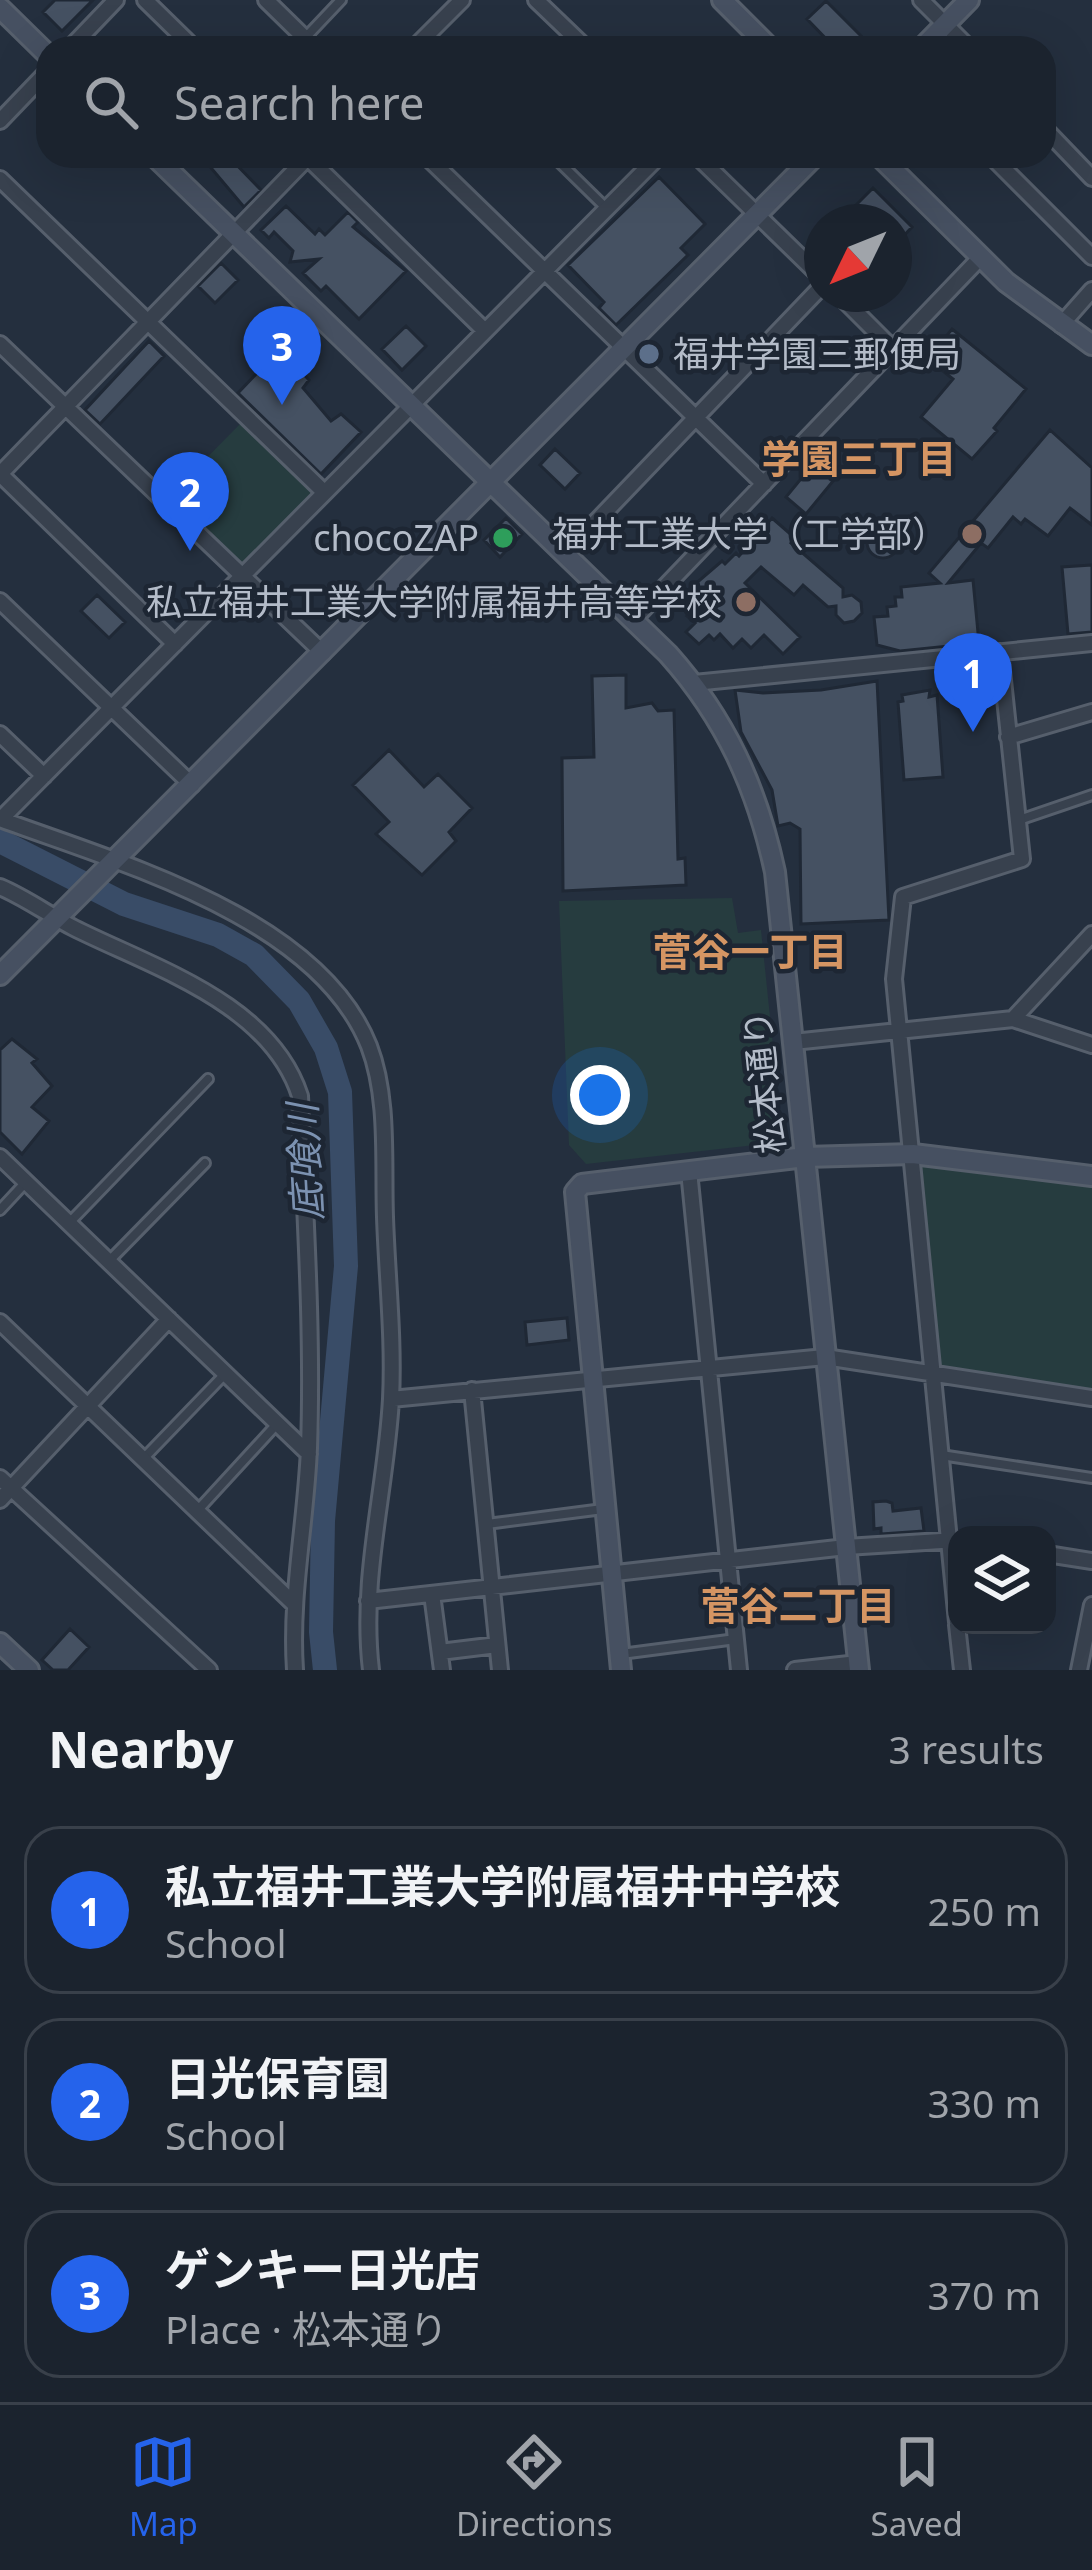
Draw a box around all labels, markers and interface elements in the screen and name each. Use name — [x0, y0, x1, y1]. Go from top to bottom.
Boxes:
search box — [36, 36, 1056, 168]
icon: search — [78, 69, 144, 135]
text: Search here — [174, 72, 424, 133]
north arrow — [804, 204, 912, 312]
pin: 3 — [243, 306, 321, 405]
place label: 福井学園三郵便局 — [673, 329, 961, 378]
marker: 福井学園三郵便局 — [636, 341, 662, 367]
district label: 学園三丁目 — [761, 431, 957, 484]
pin: 2 — [151, 452, 229, 551]
place label: 福井工業大学（工学部） — [552, 509, 948, 558]
place label: chocoZAP — [313, 513, 479, 562]
marker: 福井工業大学（工学部） — [959, 521, 985, 547]
marker: chocoZAP — [490, 525, 516, 551]
place label: 私立福井工業大学附属福井高等学校 — [146, 577, 722, 626]
marker: 私立福井工業大学附属福井高等学校 — [733, 589, 759, 615]
pin: 1 — [934, 633, 1012, 732]
district label: 菅谷一丁目 — [652, 924, 848, 977]
street label: 松本通り — [732, 1008, 795, 1156]
your location — [570, 1065, 630, 1125]
water label: 底喰川 — [274, 1098, 333, 1222]
map controls — [948, 1526, 1056, 1634]
button: layers — [948, 1526, 1056, 1634]
district label: 菅谷二丁目 — [700, 1578, 896, 1631]
text: Nearby — [48, 1713, 234, 1783]
text: 3 results — [889, 1722, 1044, 1775]
text: 私立福井工業大学附属福井中学校 — [165, 1855, 840, 1916]
text: 1 — [79, 1884, 101, 1937]
text: 250 m — [927, 1884, 1041, 1937]
text: School — [165, 1916, 287, 1969]
text: 日光保育園 — [165, 2047, 390, 2108]
text: 2 — [79, 2076, 101, 2129]
text: 330 m — [927, 2076, 1041, 2129]
text: School — [165, 2108, 287, 2161]
text: ゲンキー日光店 — [165, 2238, 480, 2299]
text: 3 — [79, 2268, 101, 2321]
text: 370 m — [927, 2268, 1041, 2321]
text: Place · 松本通り — [165, 2302, 448, 2355]
tab: Map — [129, 2429, 198, 2546]
tab: Directions — [456, 2429, 613, 2546]
tab: Saved — [871, 2429, 963, 2546]

